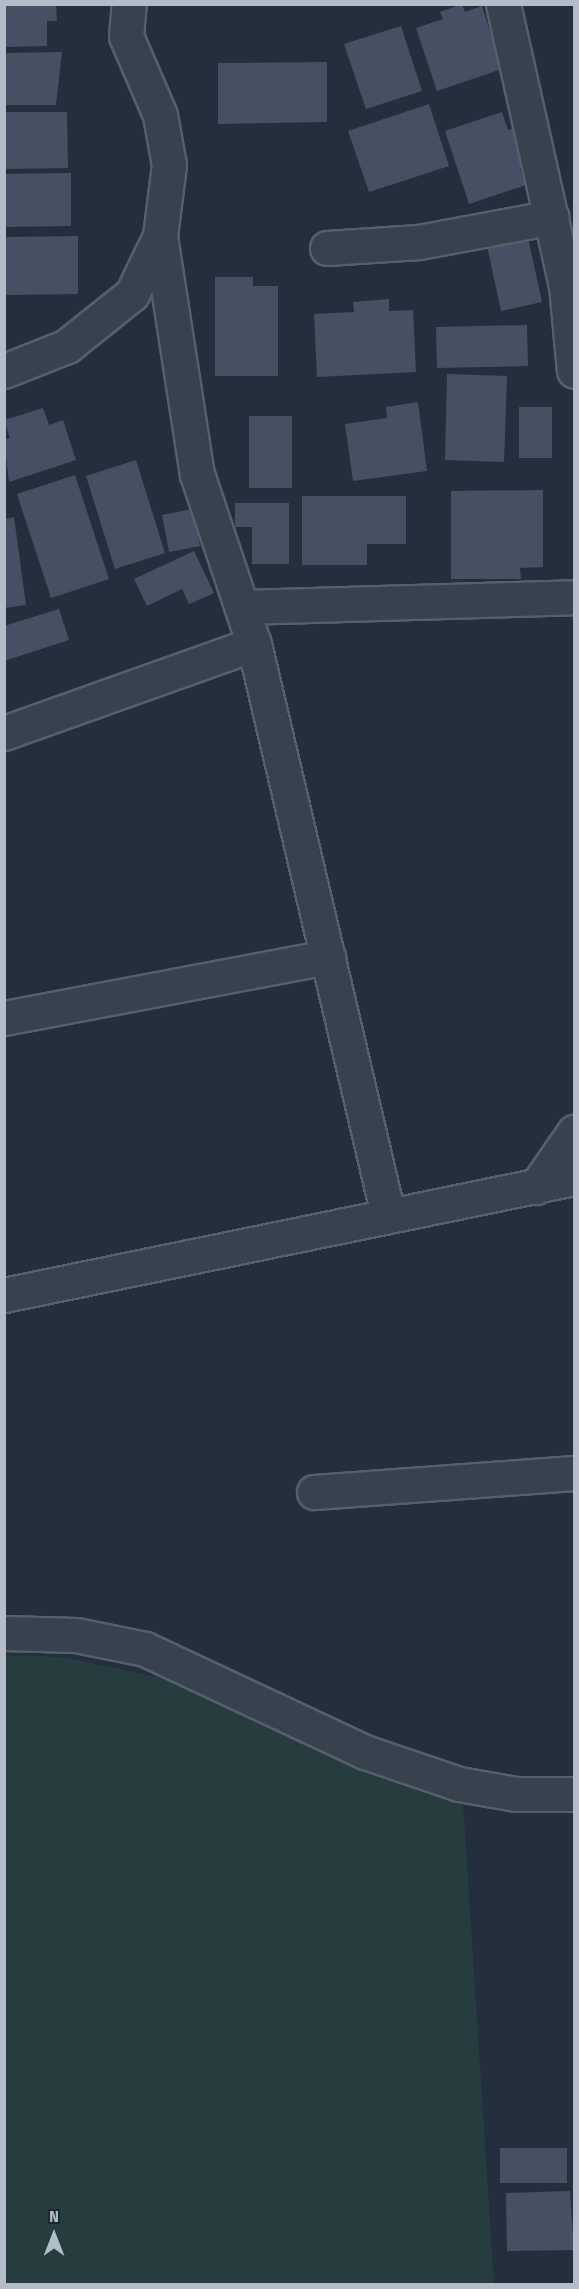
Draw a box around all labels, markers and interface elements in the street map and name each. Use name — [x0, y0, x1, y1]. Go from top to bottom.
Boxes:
north arrow — [24, 2205, 84, 2265]
text: N — [49, 2207, 59, 2226]

